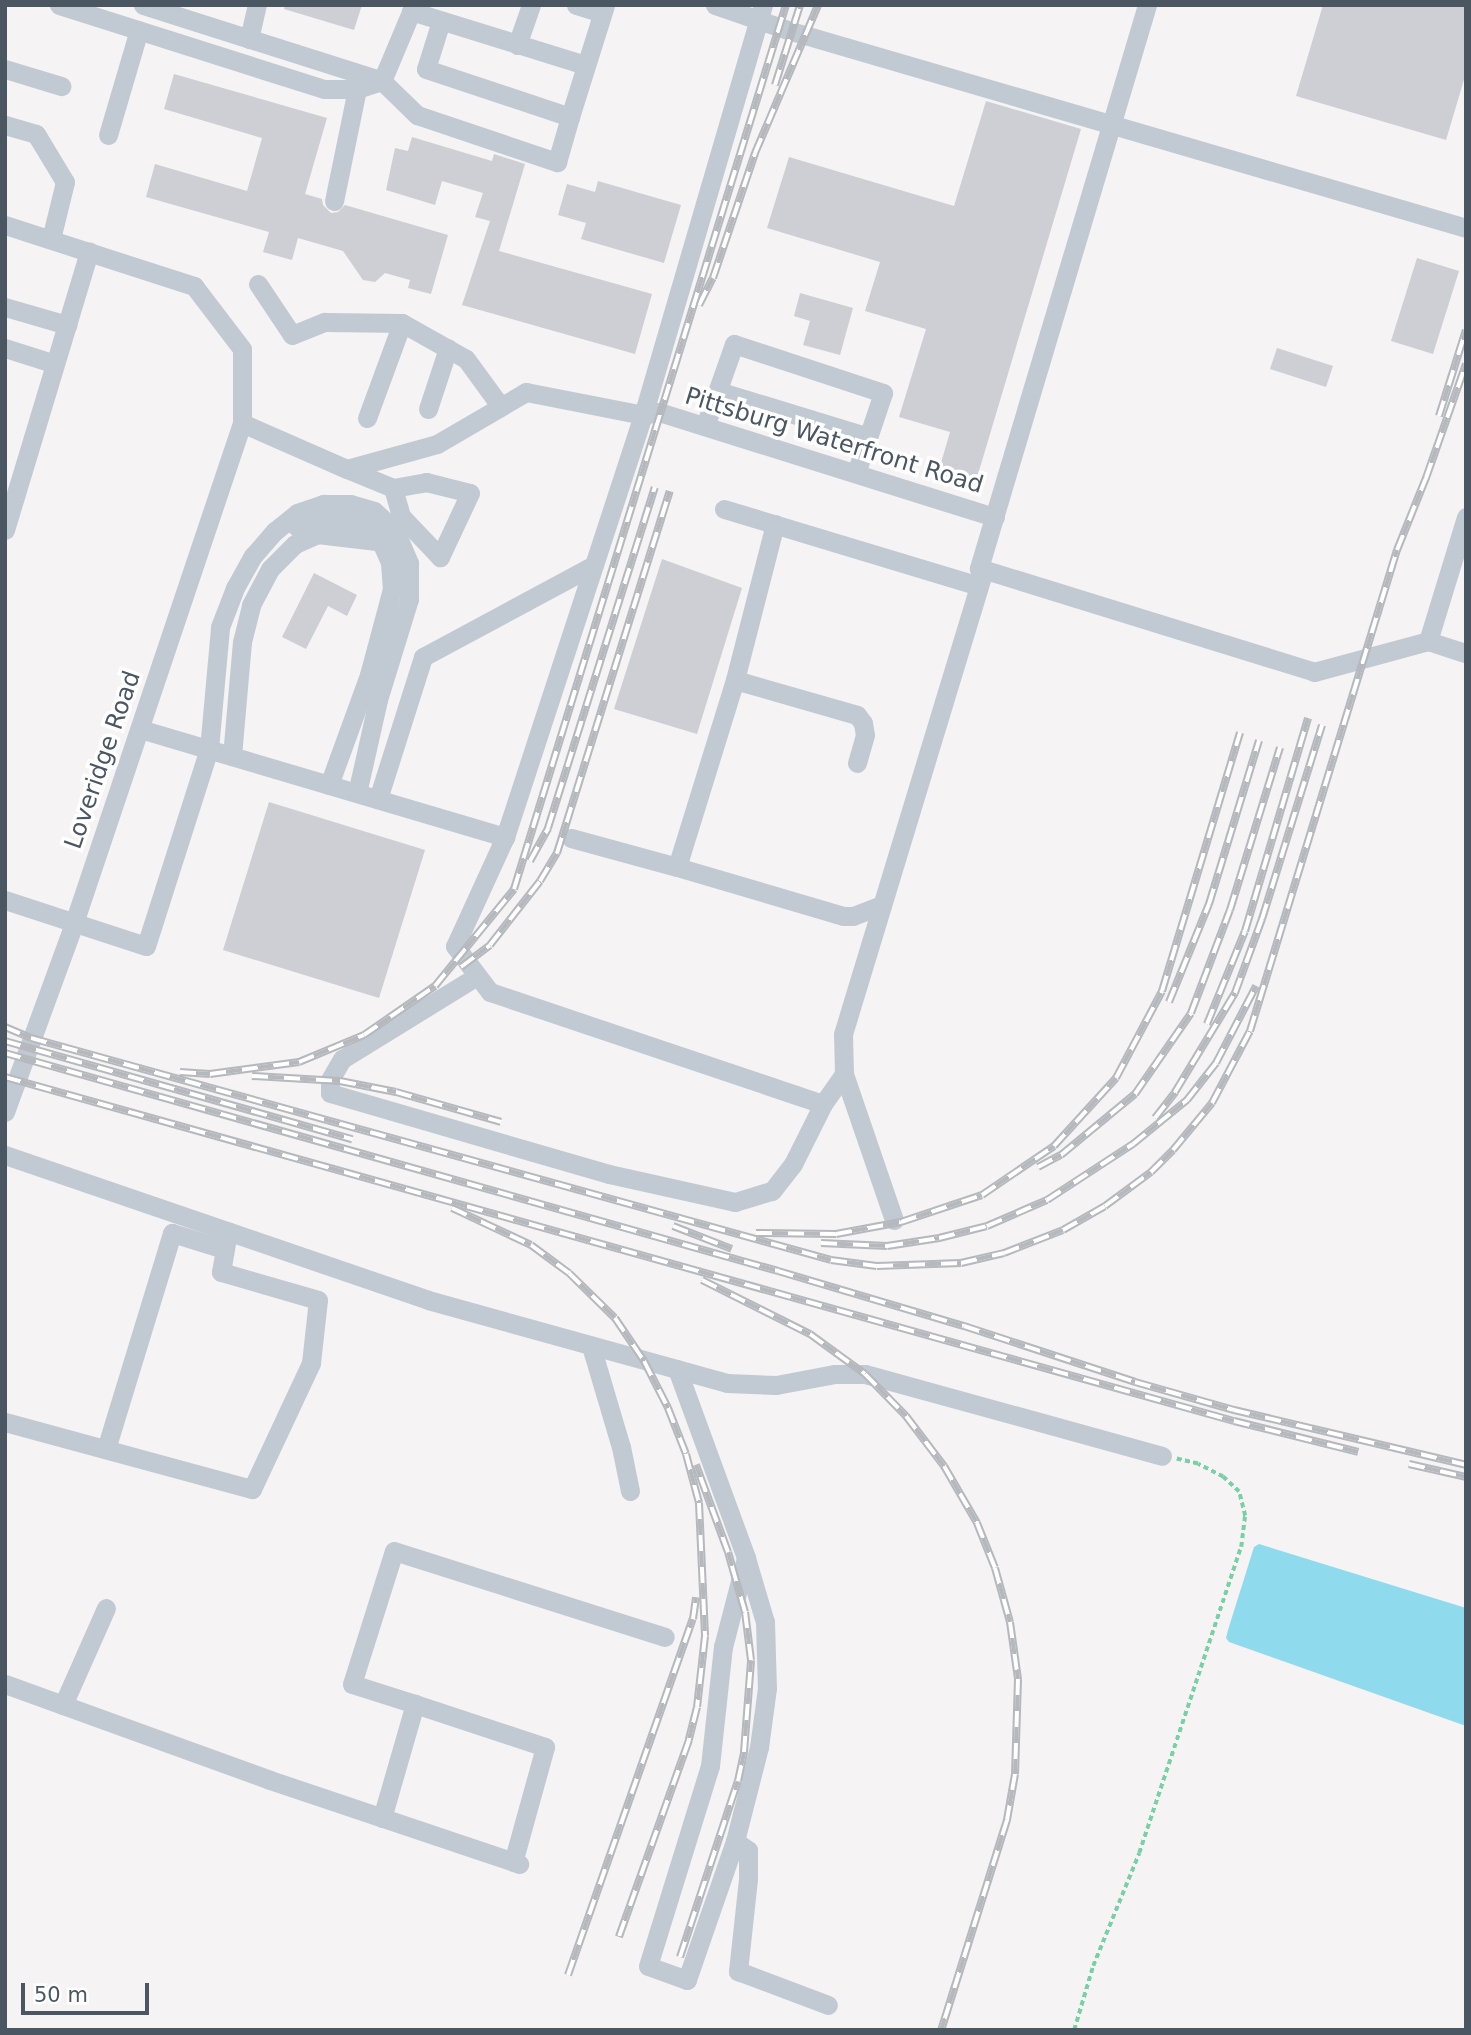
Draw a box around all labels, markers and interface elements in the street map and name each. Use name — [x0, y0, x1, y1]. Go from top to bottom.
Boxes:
street label: Pittsburg Waterfront Road — [681, 382, 987, 500]
street label: Loveridge Road — [59, 667, 147, 853]
scale bar — [24, 1968, 152, 2012]
text: 50 m — [34, 1983, 88, 2007]

